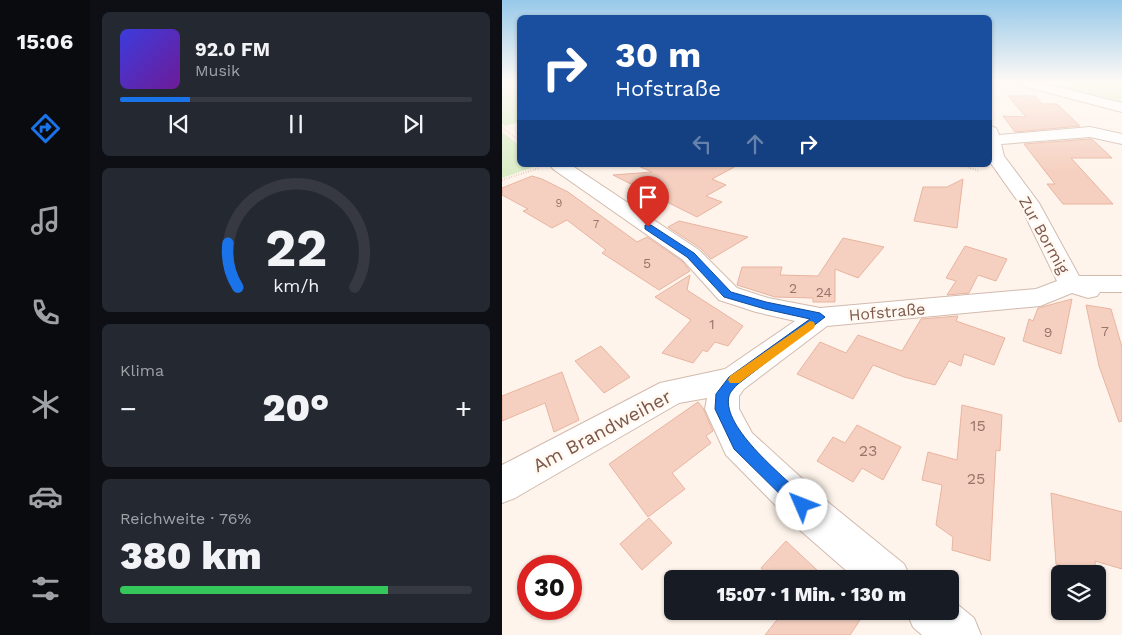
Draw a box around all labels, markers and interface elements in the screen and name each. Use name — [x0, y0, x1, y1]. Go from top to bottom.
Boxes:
text: 15:06 — [17, 29, 73, 54]
text: 30 m — [615, 34, 701, 76]
icon: right — [532, 35, 597, 100]
text: 92.0 FM — [195, 38, 270, 61]
text: Musik — [195, 61, 240, 80]
text: Hofstraße — [615, 76, 721, 101]
icon: previous — [165, 110, 193, 138]
icon: pause — [282, 110, 310, 138]
icon: next — [399, 110, 427, 138]
icon: directions — [28, 111, 63, 146]
icon: left — [688, 130, 716, 158]
icon: ahead — [741, 130, 769, 158]
icon: right — [794, 130, 822, 158]
pin — [627, 176, 669, 227]
icon: arrive — [634, 183, 662, 211]
street label: Zur Bormig — [1015, 193, 1073, 278]
house number: 9 — [556, 197, 563, 210]
icon: music — [28, 203, 63, 238]
text: 22 — [265, 218, 327, 279]
house number: 7 — [593, 218, 599, 231]
house number: 5 — [643, 255, 651, 271]
text: km/h — [273, 275, 319, 296]
house number: 2 — [789, 280, 797, 296]
house number: 24 — [816, 284, 832, 300]
icon: phone — [28, 295, 63, 330]
street label: Hofstraße — [848, 299, 926, 325]
house number: 1 — [709, 316, 715, 332]
house number: 7 — [1101, 323, 1109, 339]
house number: 9 — [1044, 324, 1052, 340]
text: Klima — [120, 361, 164, 380]
street label: Am Brandweiher — [529, 385, 675, 477]
text: 20° — [263, 386, 329, 430]
icon: climate — [28, 387, 63, 422]
text: − — [120, 392, 137, 425]
text: + — [455, 392, 472, 425]
house number: 15 — [970, 416, 986, 435]
house number: 23 — [859, 441, 877, 460]
house number: 25 — [967, 469, 985, 488]
position arrow — [775, 478, 827, 530]
icon: car — [28, 479, 63, 514]
text: Reichweite · 76% — [120, 509, 251, 528]
text: 380 km — [120, 534, 262, 578]
speed limit sign: 30 — [517, 555, 582, 620]
map controls — [1051, 565, 1106, 620]
button: layers — [1051, 565, 1106, 620]
icon: filters — [28, 571, 63, 606]
text: 15:07 · 1 Min. · 130 m — [717, 583, 906, 606]

